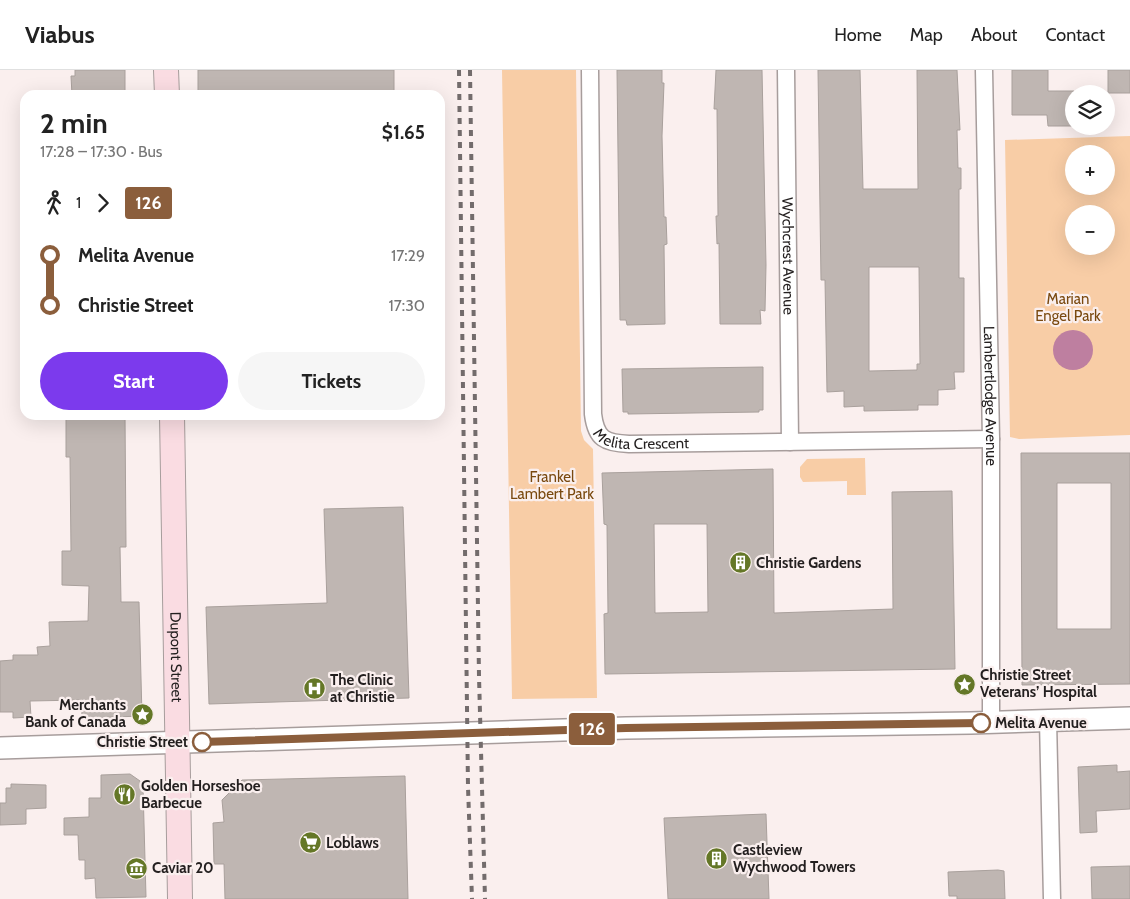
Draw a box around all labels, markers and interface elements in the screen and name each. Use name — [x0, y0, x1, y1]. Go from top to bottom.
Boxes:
text: Viabus — [25, 20, 95, 49]
text: Home — [834, 24, 882, 46]
text: Map — [910, 24, 943, 46]
text: About — [971, 24, 1017, 46]
text: Contact — [1045, 24, 1105, 46]
map controls — [1065, 85, 1115, 255]
button: layers — [1065, 85, 1115, 135]
text: 2 min — [40, 106, 108, 140]
text: $1.65 — [382, 121, 425, 144]
text: 17:28 – 17:30 · Bus — [40, 142, 162, 161]
button: + — [1065, 145, 1115, 195]
icon: walk — [40, 189, 68, 217]
icon: forward — [89, 189, 117, 217]
text: 126 — [135, 192, 162, 214]
text: 1 — [76, 193, 81, 212]
street label: Wychcrest Avenue — [778, 197, 798, 315]
button: − — [1065, 205, 1115, 255]
text: Melita Avenue — [78, 244, 194, 267]
text: 17:29 — [391, 246, 425, 265]
park label: Marian Engel Park — [1035, 290, 1101, 325]
text: Christie Street — [78, 294, 194, 317]
text: 17:30 — [389, 296, 425, 315]
street label: Lambertlodge Avenue — [980, 326, 1000, 466]
button: Start — [40, 352, 228, 410]
button: Tickets — [238, 352, 425, 410]
street label: Melita Crescent — [589, 425, 689, 453]
park label: Frankel Lambert Park — [510, 468, 594, 503]
building icon: Christie Gardens — [728, 551, 752, 575]
place label: Christie Gardens — [756, 554, 861, 572]
street label: Dupont Street — [166, 612, 186, 702]
place label: Christie Street Veterans’ Hospital — [980, 666, 1097, 701]
place label: The Clinic at Christie — [330, 671, 395, 706]
place icon: Christie Street Veterans’ Hospital — [952, 672, 976, 696]
hospital icon: The Clinic at Christie — [302, 677, 326, 701]
place label: Merchants Bank of Canada — [25, 696, 127, 731]
place icon: Merchants Bank of Canada — [130, 702, 154, 726]
line badge: 126 — [563, 713, 621, 745]
marker: Melita Avenue — [971, 713, 991, 733]
place label: Melita Avenue — [995, 714, 1087, 732]
text: 126 — [579, 718, 605, 740]
marker: Christie Street — [192, 732, 212, 752]
place label: Christie Street — [97, 733, 188, 751]
place label: Golden Horseshoe Barbecue — [141, 777, 261, 812]
restaurant icon: Golden Horseshoe Barbecue — [113, 783, 137, 807]
supermarket icon: Loblaws — [298, 831, 322, 855]
place label: Loblaws — [326, 834, 379, 852]
place label: Castleview Wychwood Towers — [733, 841, 856, 876]
building icon: Castleview Wychwood Towers — [705, 847, 729, 871]
museum icon: Caviar 20 — [124, 856, 148, 880]
place label: Caviar 20 — [152, 859, 214, 877]

